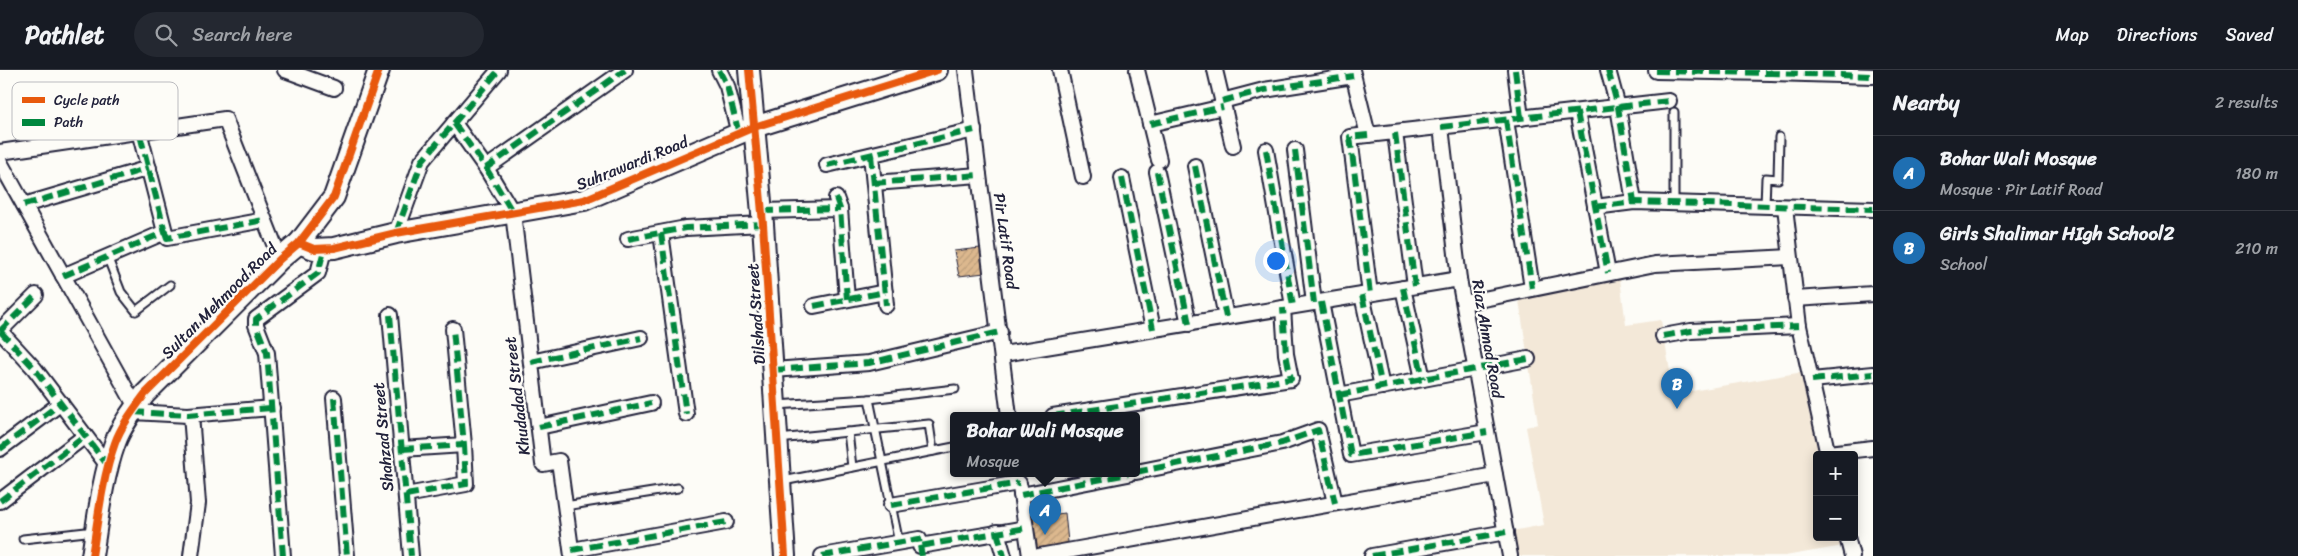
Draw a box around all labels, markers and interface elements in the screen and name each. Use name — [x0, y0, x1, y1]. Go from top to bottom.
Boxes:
search box — [134, 12, 484, 57]
text: Pathlet — [25, 14, 104, 56]
text: Search here — [192, 18, 292, 51]
text: Map — [2056, 19, 2089, 51]
text: Directions — [2117, 19, 2198, 51]
text: Saved — [2226, 19, 2273, 51]
icon: search — [152, 21, 180, 49]
legend — [12, 82, 178, 140]
text: Nearby — [1893, 84, 1959, 122]
text: Cycle path — [54, 88, 120, 113]
text: 2 results — [2215, 88, 2278, 117]
text: Path — [54, 110, 83, 135]
street label: Suhrawardi Road — [572, 127, 694, 199]
text: Bohar Wali Mosque — [1940, 142, 2097, 175]
text: A — [1904, 159, 1914, 188]
text: 180 m — [2235, 159, 2278, 188]
text: Mosque · Pir Latif Road — [1940, 175, 2102, 204]
street label: Pir Latif Road — [985, 191, 1027, 293]
text: Girls Shalimar HIgh School2 — [1940, 217, 2174, 250]
text: B — [1904, 234, 1914, 263]
text: 210 m — [2235, 234, 2278, 263]
street label: Sultan Mehmood Road — [154, 235, 285, 366]
your location — [1263, 248, 1289, 274]
text: School — [1940, 250, 1987, 279]
street label: Dilshad Street — [738, 262, 774, 366]
street label: Riaz Ahmad Road — [1463, 277, 1513, 402]
street label: Khudadad Street — [495, 335, 539, 457]
pin: B — [1661, 368, 1693, 409]
street label: Shahzad Street — [364, 381, 402, 493]
popup — [950, 412, 1140, 477]
text: Bohar Wali Mosque — [967, 414, 1123, 447]
text: Mosque — [967, 447, 1019, 476]
map controls — [1813, 451, 1858, 541]
button: + — [1813, 451, 1858, 496]
pin: A — [1029, 494, 1061, 535]
button: − — [1813, 496, 1858, 541]

